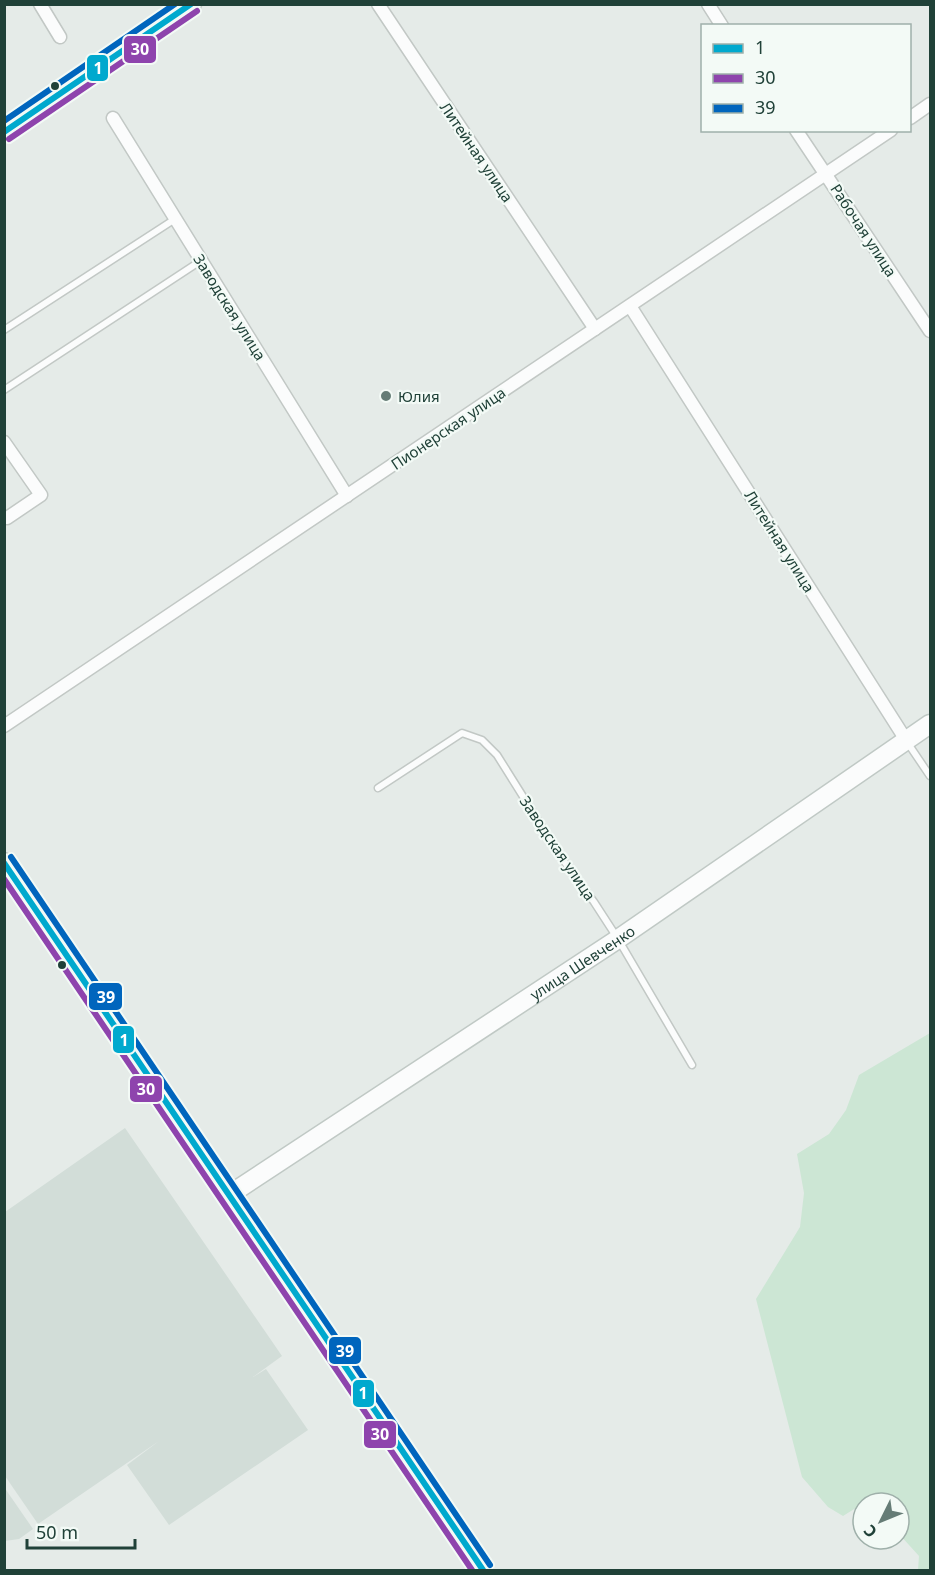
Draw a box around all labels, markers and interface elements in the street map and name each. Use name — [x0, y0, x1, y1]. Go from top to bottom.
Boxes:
legend — [701, 24, 911, 132]
line badge: 30 — [123, 35, 157, 64]
text: 1 — [755, 35, 765, 59]
text: 30 — [131, 38, 149, 60]
line badge: 1 — [86, 54, 109, 82]
text: 1 — [93, 57, 103, 79]
text: 30 — [755, 65, 776, 89]
unlabelled marker — [49, 80, 61, 92]
text: 39 — [755, 95, 776, 119]
street label: Литейная улица — [436, 98, 518, 206]
street label: Рабочая улица — [826, 180, 902, 280]
street label: Заводская улица — [189, 250, 271, 364]
street label: Пионерская улица — [387, 382, 509, 474]
place label: Юлия — [398, 386, 440, 406]
marker: Юлия — [379, 389, 393, 403]
street label: Литейная улица — [741, 486, 819, 596]
street label: Заводская улица — [516, 792, 600, 904]
street label: улица Шевченко — [526, 920, 639, 1004]
unlabelled marker — [56, 959, 68, 971]
line badge: 39 — [88, 982, 123, 1011]
text: 39 — [97, 986, 115, 1008]
line badge: 1 — [112, 1025, 135, 1054]
text: 1 — [119, 1029, 129, 1051]
line badge: 30 — [129, 1075, 163, 1103]
text: 30 — [137, 1078, 155, 1100]
line badge: 39 — [328, 1336, 362, 1365]
text: 39 — [336, 1340, 354, 1362]
line badge: 1 — [352, 1379, 375, 1408]
text: 1 — [358, 1382, 368, 1404]
line badge: 30 — [363, 1420, 397, 1449]
text: 30 — [371, 1423, 389, 1445]
north arrow — [851, 1491, 911, 1551]
scale bar — [27, 1512, 135, 1550]
text: 50 m — [36, 1520, 78, 1544]
text: С — [858, 1520, 882, 1543]

